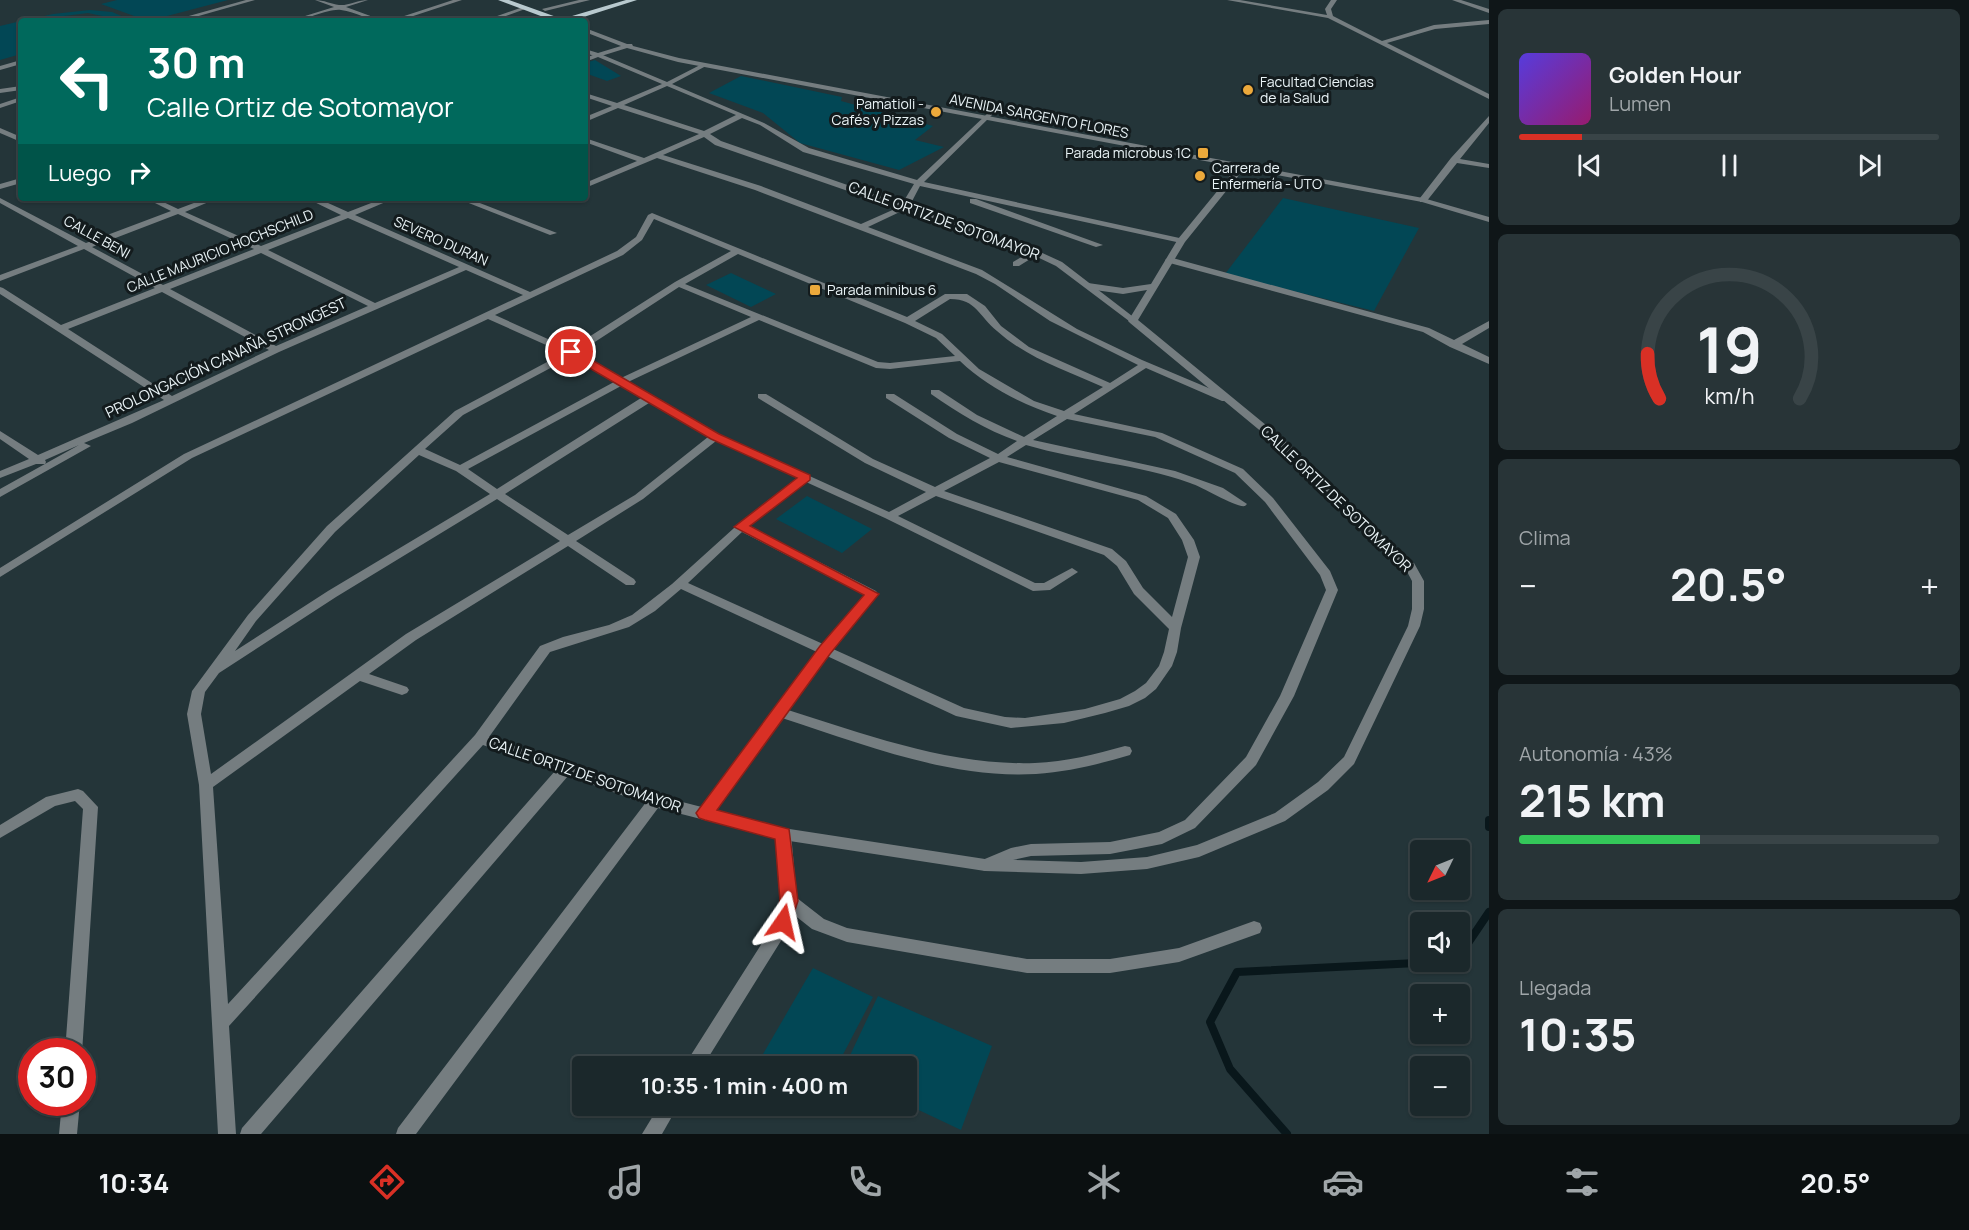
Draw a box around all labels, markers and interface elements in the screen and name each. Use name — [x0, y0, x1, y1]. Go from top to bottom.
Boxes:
text: 30 m — [147, 33, 245, 91]
icon: left — [48, 42, 126, 120]
text: Golden Hour — [1609, 60, 1742, 90]
place label: Facultad Ciencias de la Salud — [1260, 72, 1374, 107]
marker: Facultad Ciencias de la Salud — [1241, 83, 1255, 97]
text: Calle Ortiz de Sotomayor — [147, 88, 454, 125]
street label: AVENIDA SARGENTO FLORES — [948, 89, 1131, 142]
text: Lumen — [1609, 90, 1671, 117]
place label: Pamatioli - Cafés y Pizzas — [831, 94, 924, 129]
marker: Pamatioli - Cafés y Pizzas — [929, 105, 943, 119]
place label: Parada microbus 1C — [1065, 143, 1191, 162]
marker: Parada microbus 1C — [1196, 146, 1210, 160]
icon: previous — [1573, 149, 1606, 182]
icon: pause — [1713, 149, 1746, 182]
icon: next — [1853, 149, 1886, 182]
icon: right — [123, 156, 156, 189]
text: Luego — [48, 158, 111, 188]
place label: Carrera de Enfermería - UTO — [1212, 158, 1322, 193]
marker: Carrera de Enfermería - UTO — [1193, 169, 1207, 183]
street label: CALLE ORTIZ DE SOTOMAYOR — [846, 176, 1043, 265]
street label: CALLE MAURICIO HOCHSCHILD — [124, 204, 316, 297]
street label: CALLE BENI — [61, 211, 134, 263]
street label: SEVERO DURAN — [391, 211, 491, 270]
place label: Parada minibus 6 — [827, 280, 937, 299]
marker: Parada minibus 6 — [808, 283, 822, 297]
street label: PROLONGACIÓN CANAÑA STRONGEST — [102, 292, 350, 423]
text: 19 — [1696, 306, 1762, 392]
pin — [545, 326, 596, 377]
icon: arrive — [554, 335, 587, 368]
text: km/h — [1704, 381, 1754, 410]
street label: CALLE ORTIZ DE SOTOMAYOR — [1256, 421, 1416, 576]
text: Clima — [1519, 524, 1571, 551]
text: 20.5° — [1670, 553, 1787, 615]
text: − — [1519, 563, 1537, 608]
text: + — [1920, 563, 1939, 608]
street label: CALLE ORTIZ DE SOTOMAYOR — [486, 732, 684, 817]
text: Autonomía · 43% — [1519, 740, 1673, 767]
text: 215 km — [1519, 769, 1666, 831]
north arrow — [1410, 840, 1470, 900]
map controls — [1410, 840, 1470, 1116]
position arrow — [751, 890, 815, 954]
button: sound — [1410, 912, 1470, 972]
text: Llegada — [1519, 974, 1591, 1001]
button: + — [1410, 984, 1470, 1044]
text: 10:35 — [1519, 1003, 1636, 1065]
speed limit sign: 30 — [18, 1038, 96, 1116]
button: − — [1410, 1056, 1470, 1116]
text: 10:35 · 1 min · 400 m — [641, 1071, 848, 1101]
icon: directions — [366, 1161, 408, 1203]
icon: music — [605, 1161, 647, 1203]
icon: phone — [844, 1161, 886, 1203]
icon: climate — [1083, 1161, 1125, 1203]
icon: car — [1322, 1161, 1364, 1203]
icon: filters — [1561, 1161, 1603, 1203]
text: 10:34 — [99, 1164, 169, 1201]
text: 20.5° — [1800, 1164, 1871, 1201]

